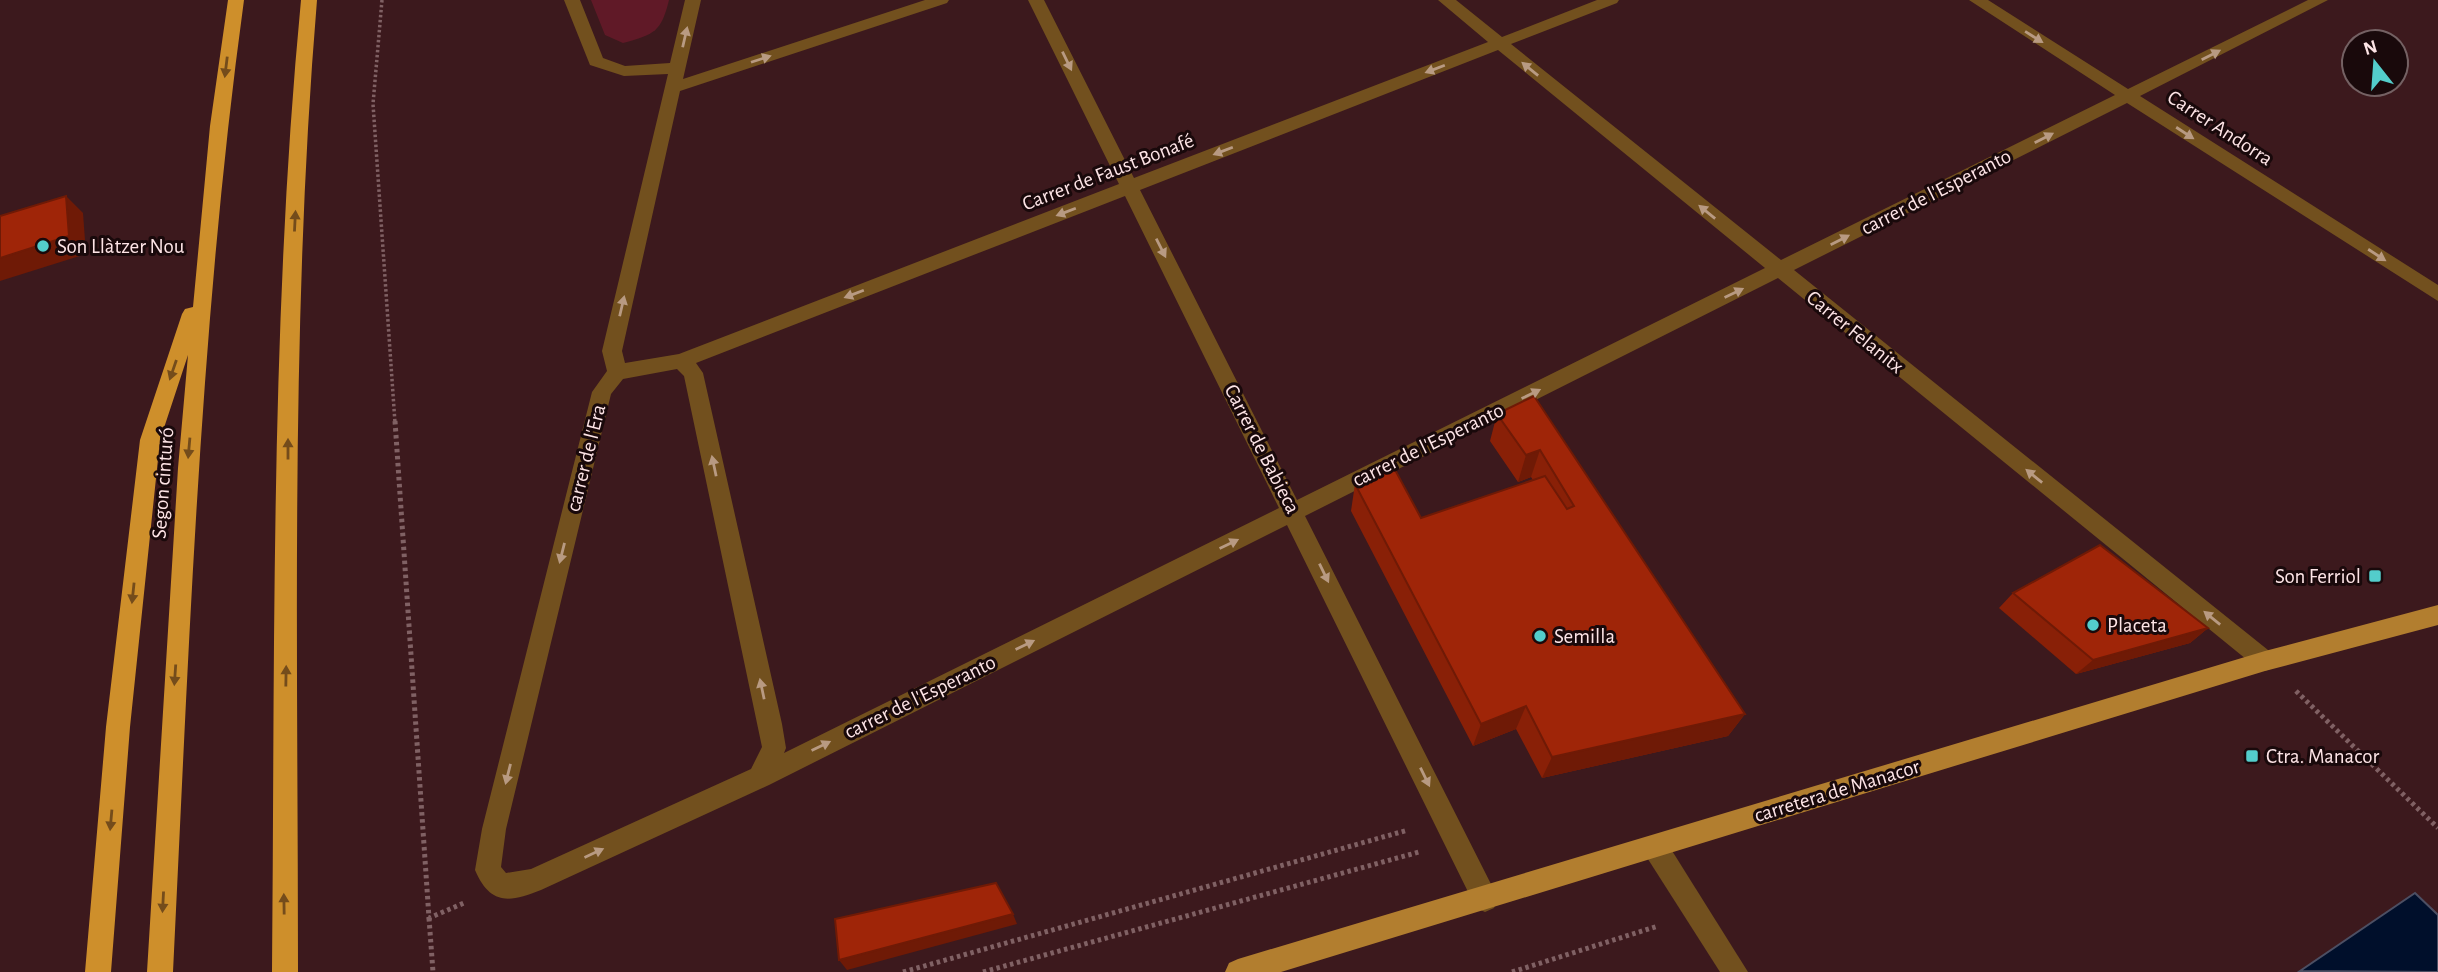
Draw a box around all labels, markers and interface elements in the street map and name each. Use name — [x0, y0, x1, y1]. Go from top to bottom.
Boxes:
one-way arrow — [680, 26, 691, 48]
north arrow — [2340, 28, 2410, 98]
one-way arrow — [2025, 30, 2044, 43]
text: N — [2361, 37, 2380, 59]
one-way arrow — [2201, 49, 2221, 60]
one-way arrow — [1061, 51, 1072, 71]
one-way arrow — [751, 53, 772, 64]
one-way arrow — [220, 57, 231, 79]
one-way arrow — [1522, 62, 1539, 77]
one-way arrow — [1424, 63, 1445, 74]
street label: Carrer Andorra — [2164, 86, 2277, 170]
one-way arrow — [2176, 126, 2195, 139]
street label: Carrer de Faust Bonafé — [1019, 130, 1197, 214]
one-way arrow — [2034, 133, 2054, 144]
street label: carrer de l'Esperanto — [1858, 145, 2014, 239]
one-way arrow — [1213, 146, 1234, 157]
one-way arrow — [1698, 205, 1715, 220]
one-way arrow — [1055, 207, 1076, 218]
one-way arrow — [289, 210, 300, 232]
one-way arrow — [1830, 234, 1850, 245]
place label: Son Llàtzer Nou — [57, 236, 185, 257]
marker: Son Llàtzer Nou — [35, 238, 51, 254]
one-way arrow — [1154, 239, 1166, 259]
one-way arrow — [2368, 248, 2387, 261]
one-way arrow — [1724, 287, 1744, 298]
street label: Carrer Felanitx — [1802, 287, 1908, 377]
one-way arrow — [843, 289, 864, 300]
one-way arrow — [617, 295, 628, 317]
one-way arrow — [167, 360, 178, 381]
street label: Carrer de Babieca — [1220, 381, 1304, 517]
one-way arrow — [1521, 389, 1541, 400]
street label: carrer de l'Esperanto — [1349, 399, 1507, 491]
street label: carrer de l'Era — [563, 402, 610, 514]
street label: Segon cinturó — [149, 426, 177, 540]
one-way arrow — [183, 437, 194, 459]
one-way arrow — [282, 438, 294, 460]
one-way arrow — [708, 455, 719, 477]
one-way arrow — [2025, 470, 2043, 484]
one-way arrow — [1219, 539, 1239, 550]
one-way arrow — [556, 542, 567, 564]
one-way arrow — [1319, 563, 1330, 583]
place label: Son Ferriol — [2275, 566, 2361, 587]
marker: Son Ferriol — [2367, 568, 2383, 584]
one-way arrow — [127, 582, 138, 604]
one-way arrow — [2203, 611, 2221, 626]
place label: Placeta — [2107, 615, 2167, 636]
marker: Placeta — [2085, 617, 2101, 633]
place label: Semilla — [1554, 626, 1615, 647]
marker: Semilla — [1532, 628, 1548, 644]
one-way arrow — [1015, 640, 1035, 651]
street label: carrer de l'Esperanto — [841, 651, 999, 743]
one-way arrow — [169, 664, 180, 686]
one-way arrow — [280, 665, 292, 687]
one-way arrow — [757, 678, 768, 700]
one-way arrow — [811, 741, 831, 752]
place label: Ctra. Manacor — [2266, 746, 2379, 767]
marker: Ctra. Manacor — [2244, 748, 2260, 764]
street label: carretera de Manacor — [1752, 756, 1922, 826]
one-way arrow — [502, 763, 513, 785]
one-way arrow — [1420, 767, 1431, 787]
one-way arrow — [105, 809, 116, 831]
one-way arrow — [584, 847, 604, 859]
one-way arrow — [157, 892, 168, 914]
one-way arrow — [278, 893, 290, 915]

